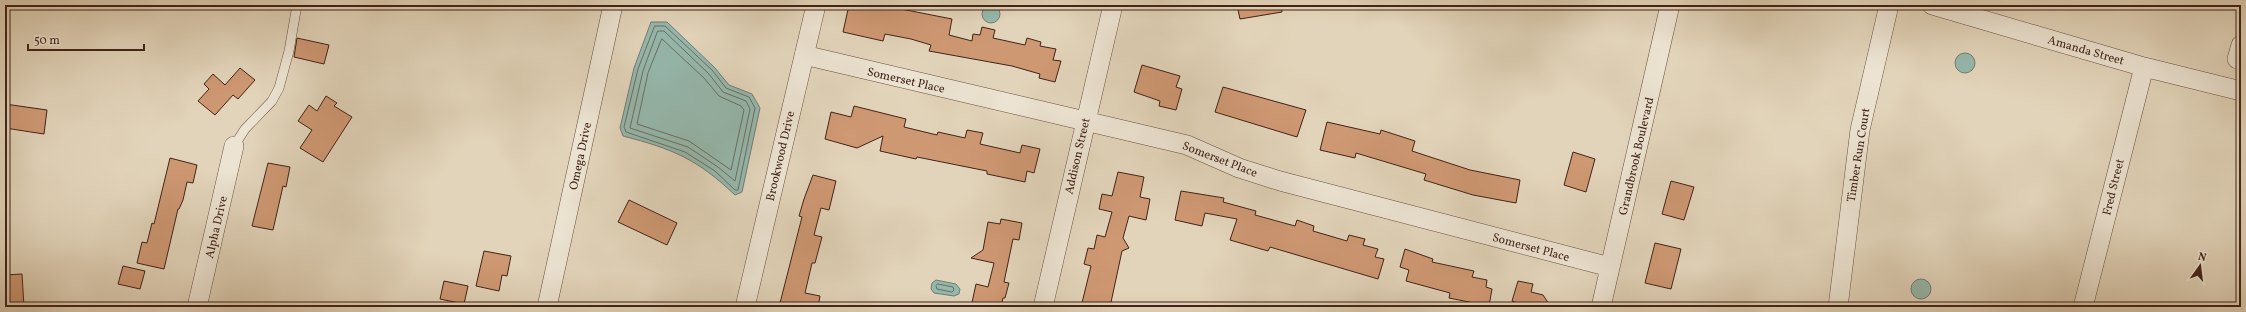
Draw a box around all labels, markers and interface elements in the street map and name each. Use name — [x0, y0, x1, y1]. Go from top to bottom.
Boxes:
scale bar — [28, 26, 144, 52]
street label: Amanda Street — [2046, 32, 2126, 70]
text: 50 m — [34, 33, 60, 49]
street label: Somerset Place — [865, 64, 947, 98]
street label: Grandbrook Boulevard — [1616, 95, 1658, 217]
street label: Timber Run Court — [1844, 107, 1874, 203]
street label: Brookwood Drive — [763, 109, 799, 203]
street label: Addison Street — [1061, 116, 1095, 196]
street label: Omega Drive — [566, 121, 596, 192]
street label: Somerset Place — [1180, 138, 1260, 182]
street label: Fred Street — [2099, 157, 2129, 217]
street label: Alpha Drive — [202, 194, 232, 260]
street label: Somerset Place — [1490, 230, 1571, 266]
north arrow — [2180, 246, 2220, 286]
text: N — [2196, 250, 2208, 266]

